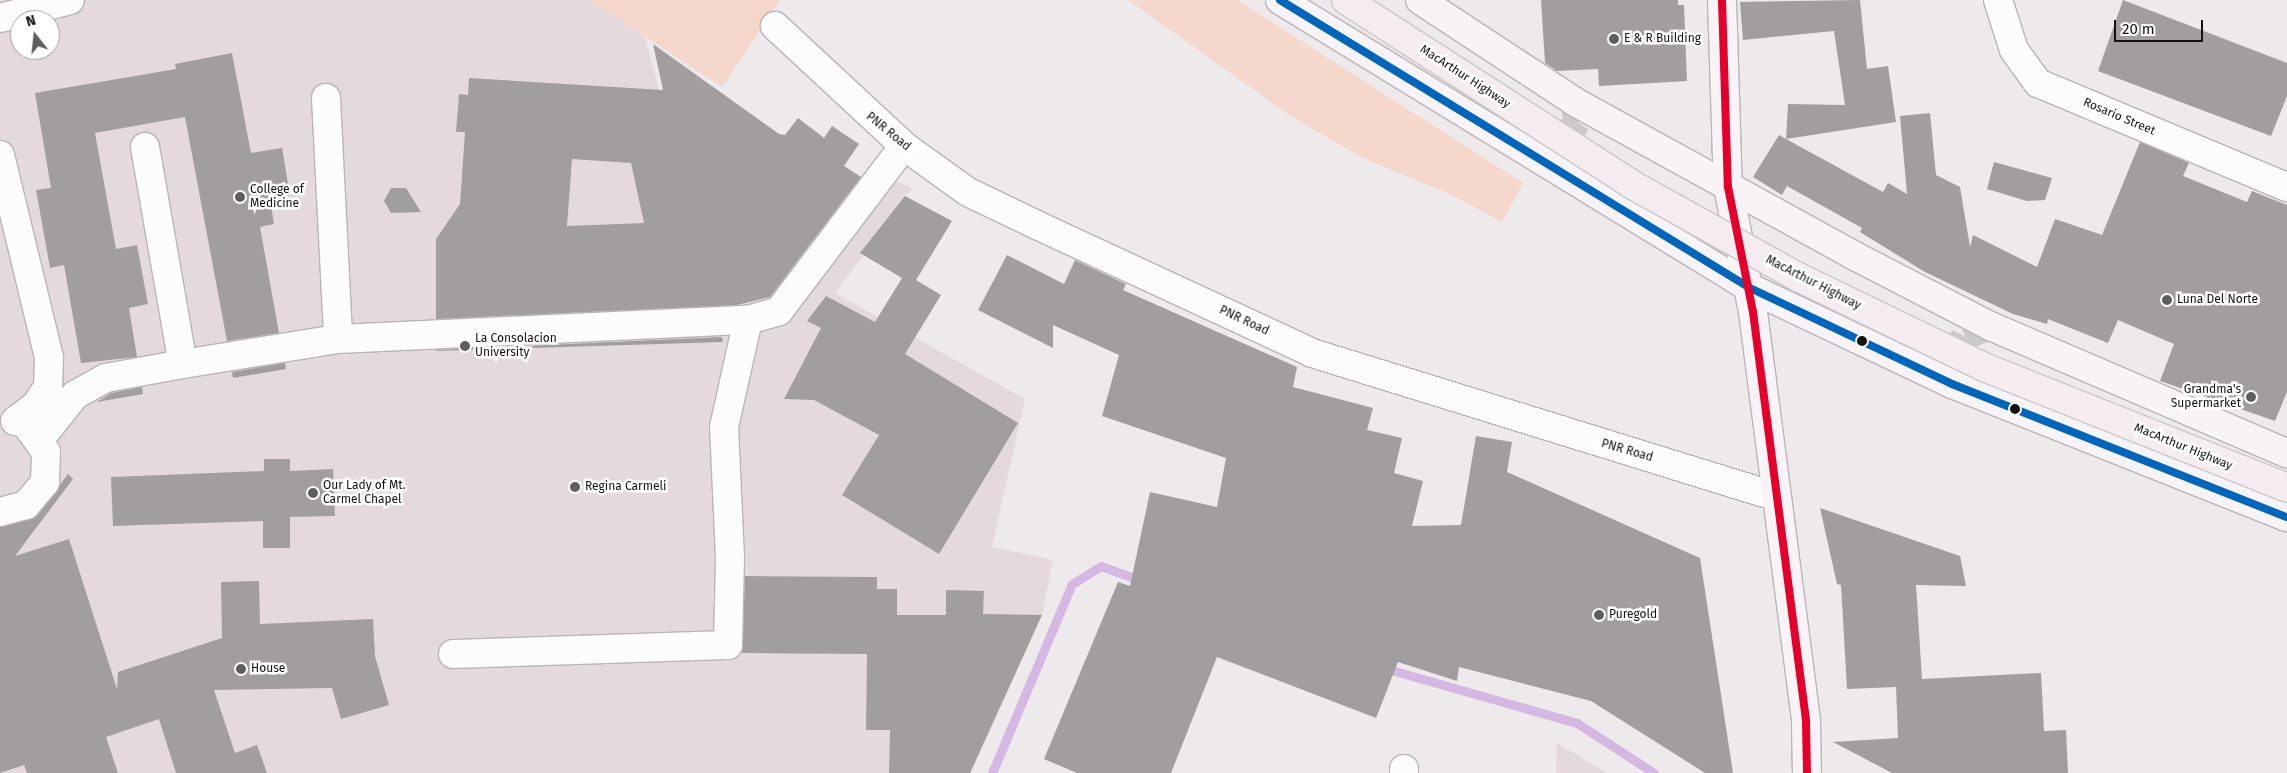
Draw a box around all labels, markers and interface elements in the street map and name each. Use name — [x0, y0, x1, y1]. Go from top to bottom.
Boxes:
north arrow — [10, 10, 60, 60]
scale bar — [2117, 10, 2206, 42]
text: N — [24, 12, 38, 31]
text: 20 m — [2122, 20, 2155, 38]
place label: E & R Building — [1624, 32, 1701, 46]
marker: E & R Building — [1608, 33, 1620, 45]
street label: MacArthur Highway — [1417, 42, 1513, 112]
street label: Rosario Street — [2081, 95, 2157, 139]
street label: PNR Road — [863, 110, 913, 154]
place label: College of Medicine — [250, 183, 304, 211]
marker: College of Medicine — [234, 191, 246, 203]
street label: MacArthur Highway — [1763, 253, 1863, 313]
place label: Luna Del Norte — [2177, 293, 2258, 307]
marker: Luna Del Norte — [2161, 294, 2173, 306]
street label: PNR Road — [1217, 303, 1271, 339]
place label: La Consolacion University — [475, 332, 557, 360]
unlabelled marker — [1857, 336, 1867, 346]
marker: La Consolacion University — [459, 340, 471, 352]
place label: Grandma's Supermarket — [2171, 383, 2241, 411]
marker: Grandma's Supermarket — [2245, 391, 2257, 403]
unlabelled marker — [2010, 404, 2020, 414]
street label: MacArthur Highway — [2132, 421, 2234, 473]
street label: PNR Road — [1599, 437, 1655, 465]
place label: Our Lady of Mt. Carmel Chapel — [323, 479, 406, 507]
place label: Regina Carmeli — [585, 480, 666, 494]
marker: Regina Carmeli — [569, 481, 581, 493]
marker: Our Lady of Mt. Carmel Chapel — [307, 487, 319, 499]
place label: Puregold — [1609, 608, 1657, 622]
marker: Puregold — [1593, 609, 1605, 621]
place label: House — [251, 662, 285, 676]
marker: House — [235, 663, 247, 675]

